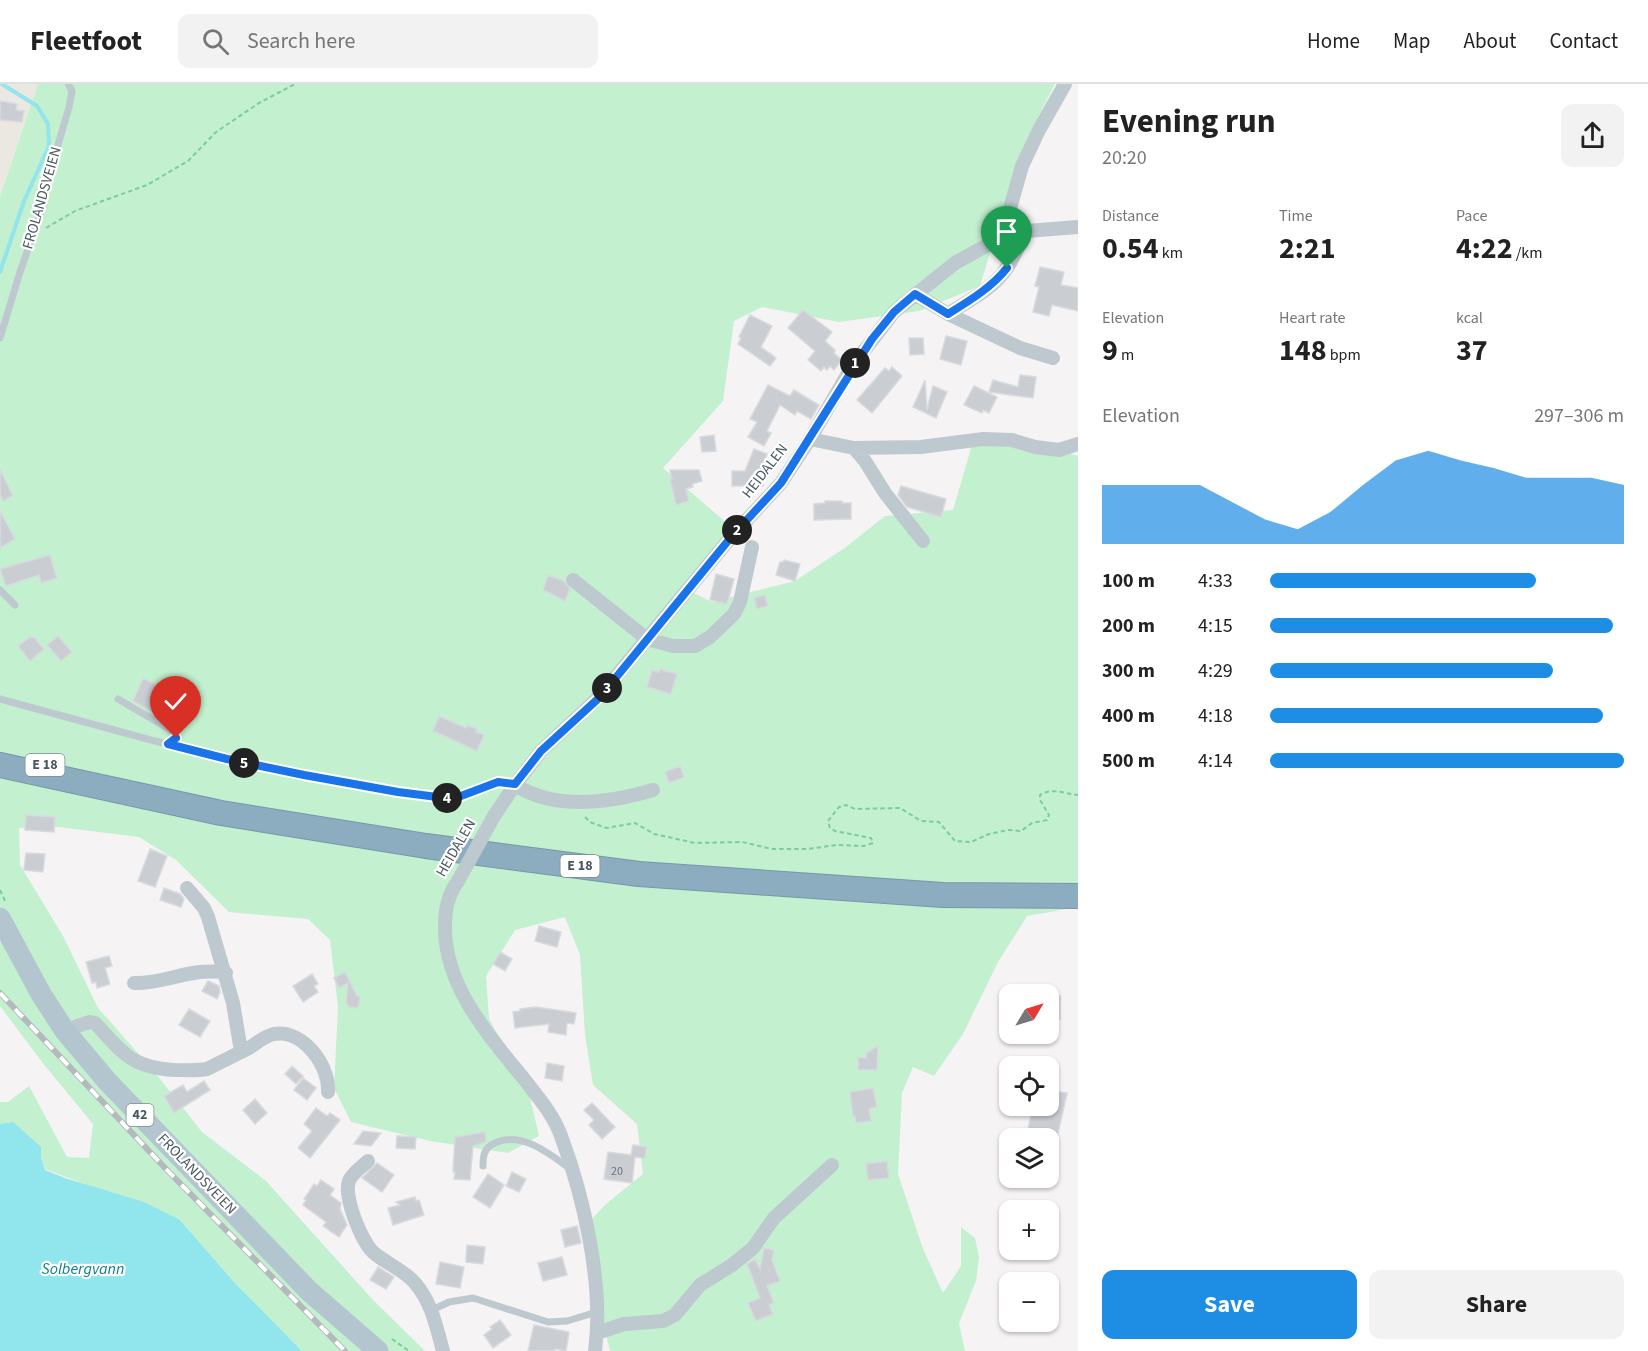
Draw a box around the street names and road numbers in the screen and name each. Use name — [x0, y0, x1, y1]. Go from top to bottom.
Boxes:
street label: FROLANDSVEIEN — [17, 144, 67, 252]
street label: HEIDALEN — [737, 439, 793, 503]
road number: E 18 — [26, 754, 64, 776]
street label: HEIDALEN — [431, 815, 481, 881]
road number: E 18 — [560, 855, 600, 877]
road number: 42 — [126, 1104, 154, 1126]
street label: FROLANDSVEIEN — [153, 1129, 241, 1219]

